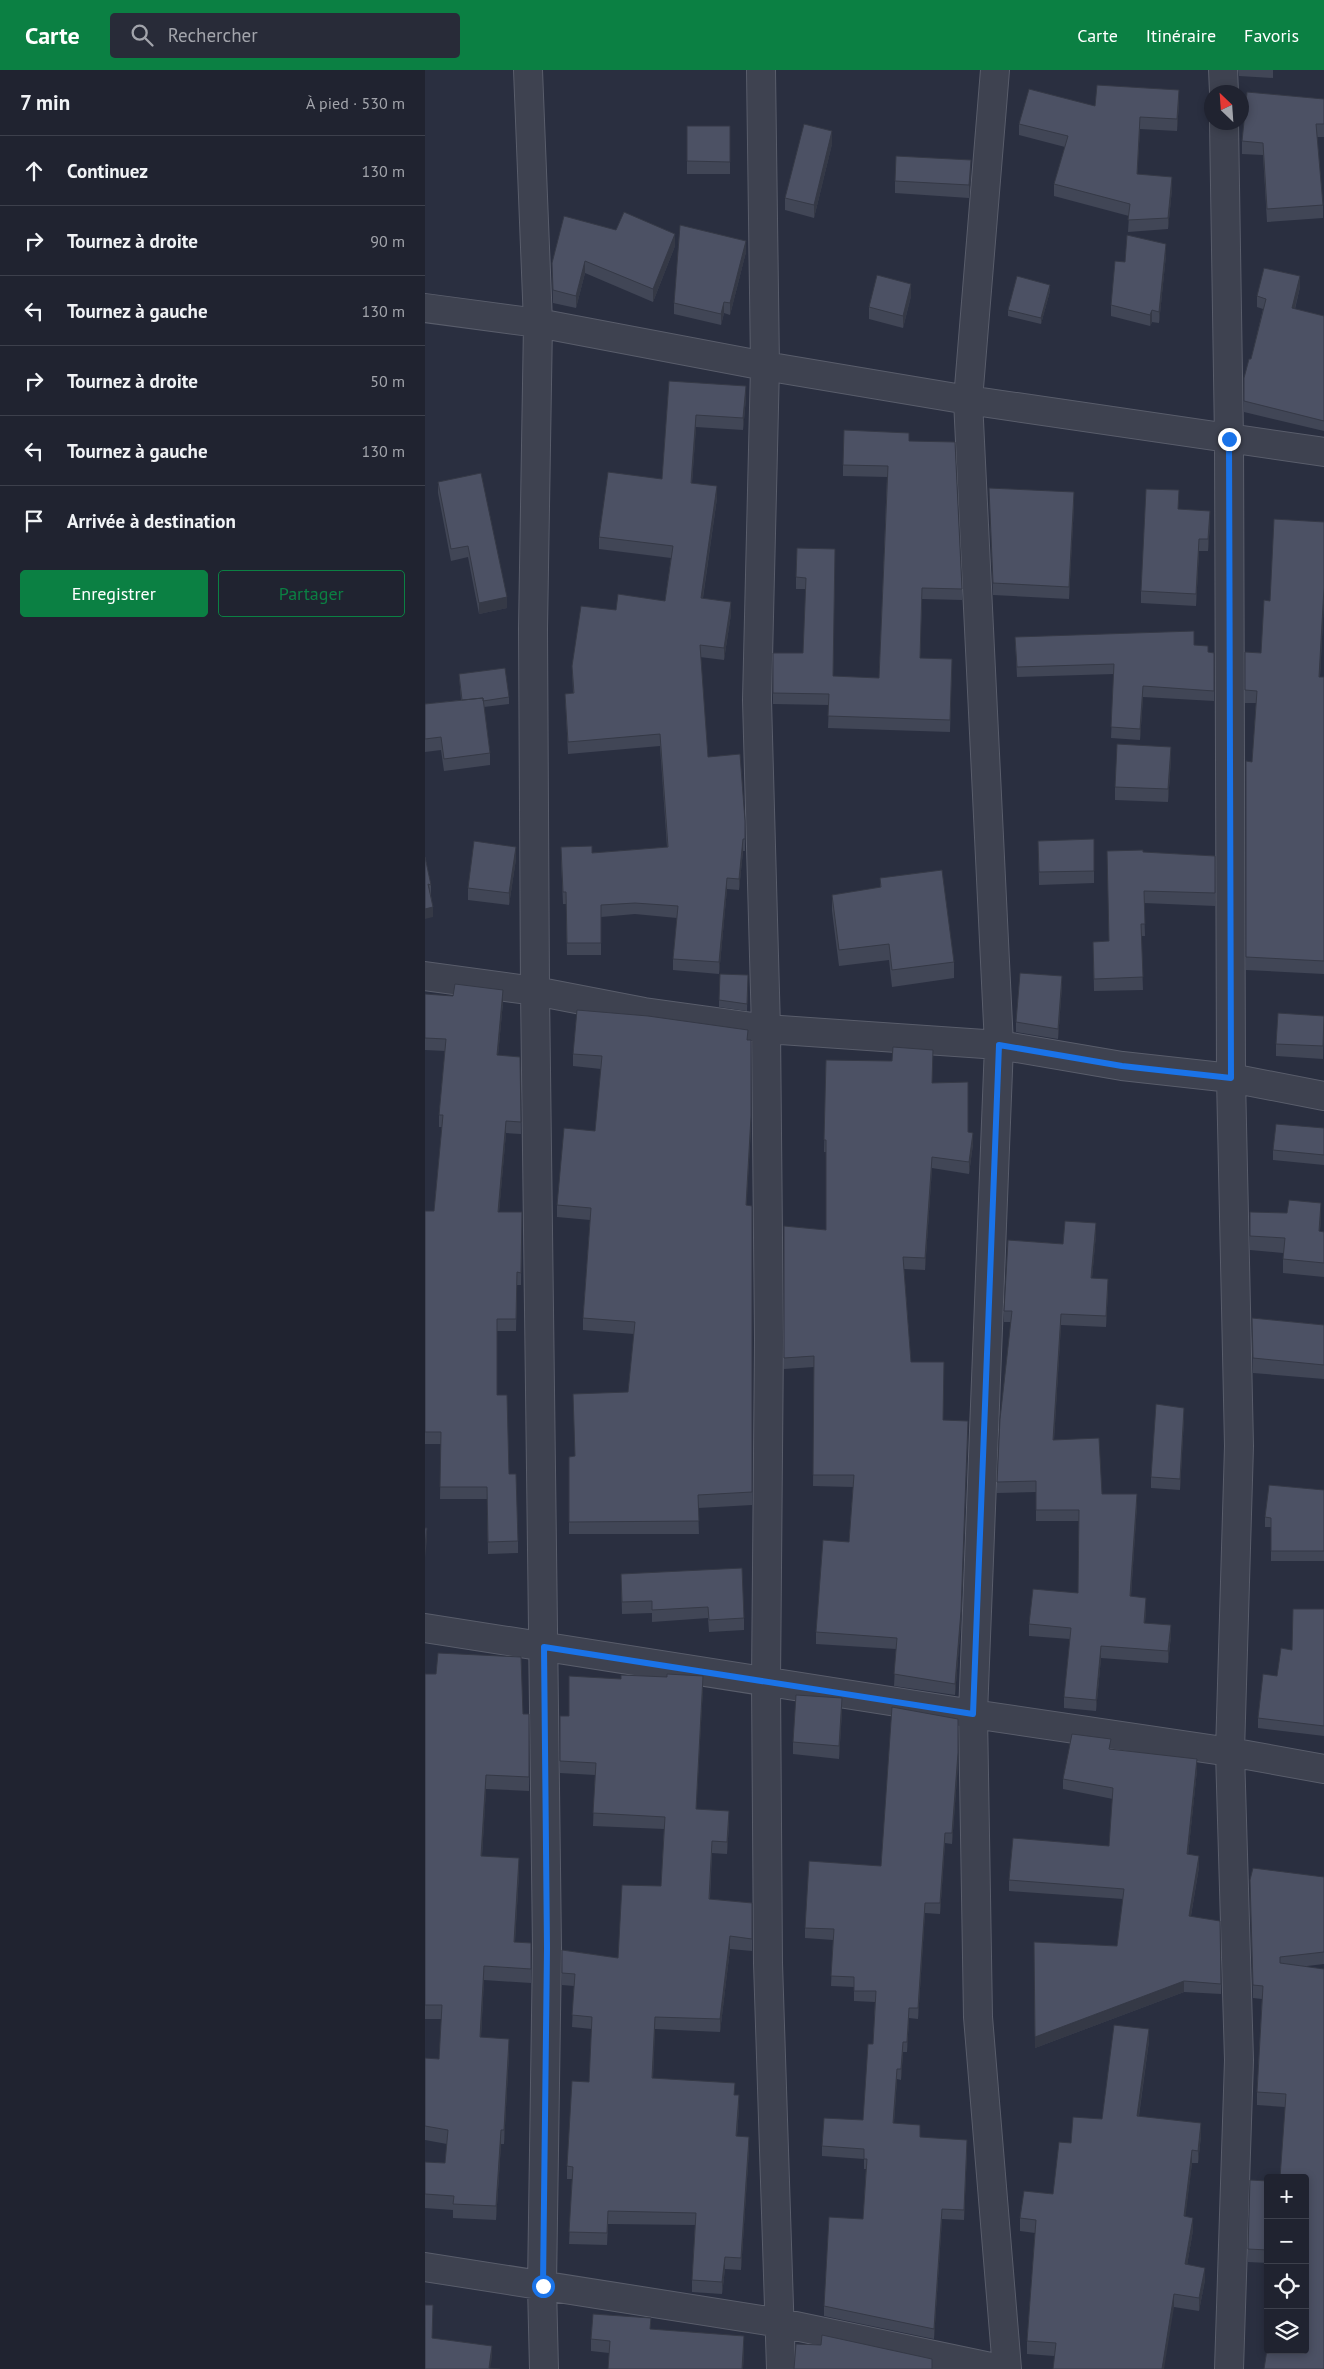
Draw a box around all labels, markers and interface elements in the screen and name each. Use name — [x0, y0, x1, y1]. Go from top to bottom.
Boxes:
search box — [110, 13, 460, 58]
text: Carte — [25, 20, 80, 51]
icon: search — [128, 21, 156, 49]
text: Rechercher — [168, 23, 258, 47]
text: Carte — [1077, 24, 1118, 47]
text: Itinéraire — [1146, 24, 1216, 47]
text: Favoris — [1244, 24, 1299, 47]
north arrow — [1204, 85, 1249, 130]
text: 7 min — [20, 89, 70, 116]
text: À pied · 530 m — [306, 93, 405, 113]
icon: ahead — [20, 157, 48, 185]
text: Continuez — [67, 159, 148, 183]
text: 130 m — [362, 161, 405, 181]
icon: right — [20, 227, 48, 255]
text: Tournez à droite — [67, 229, 198, 253]
text: 90 m — [370, 231, 405, 251]
icon: left — [20, 297, 48, 325]
text: Tournez à gauche — [67, 299, 208, 323]
text: 130 m — [362, 301, 405, 321]
icon: right — [20, 367, 48, 395]
text: Tournez à droite — [67, 369, 198, 393]
text: 50 m — [370, 371, 405, 391]
route end — [1218, 428, 1241, 451]
icon: left — [20, 437, 48, 465]
text: Tournez à gauche — [67, 439, 208, 463]
text: 130 m — [362, 441, 405, 461]
icon: arrive — [20, 507, 48, 535]
text: Arrivée à destination — [67, 509, 236, 533]
button: Enregistrer — [20, 570, 208, 617]
button: Partager — [218, 570, 405, 617]
map controls — [1264, 2174, 1309, 2354]
button: + — [1264, 2174, 1309, 2219]
button: − — [1264, 2219, 1309, 2264]
button: locate — [1264, 2264, 1309, 2309]
route start — [532, 2275, 555, 2298]
button: layers — [1264, 2309, 1309, 2354]

